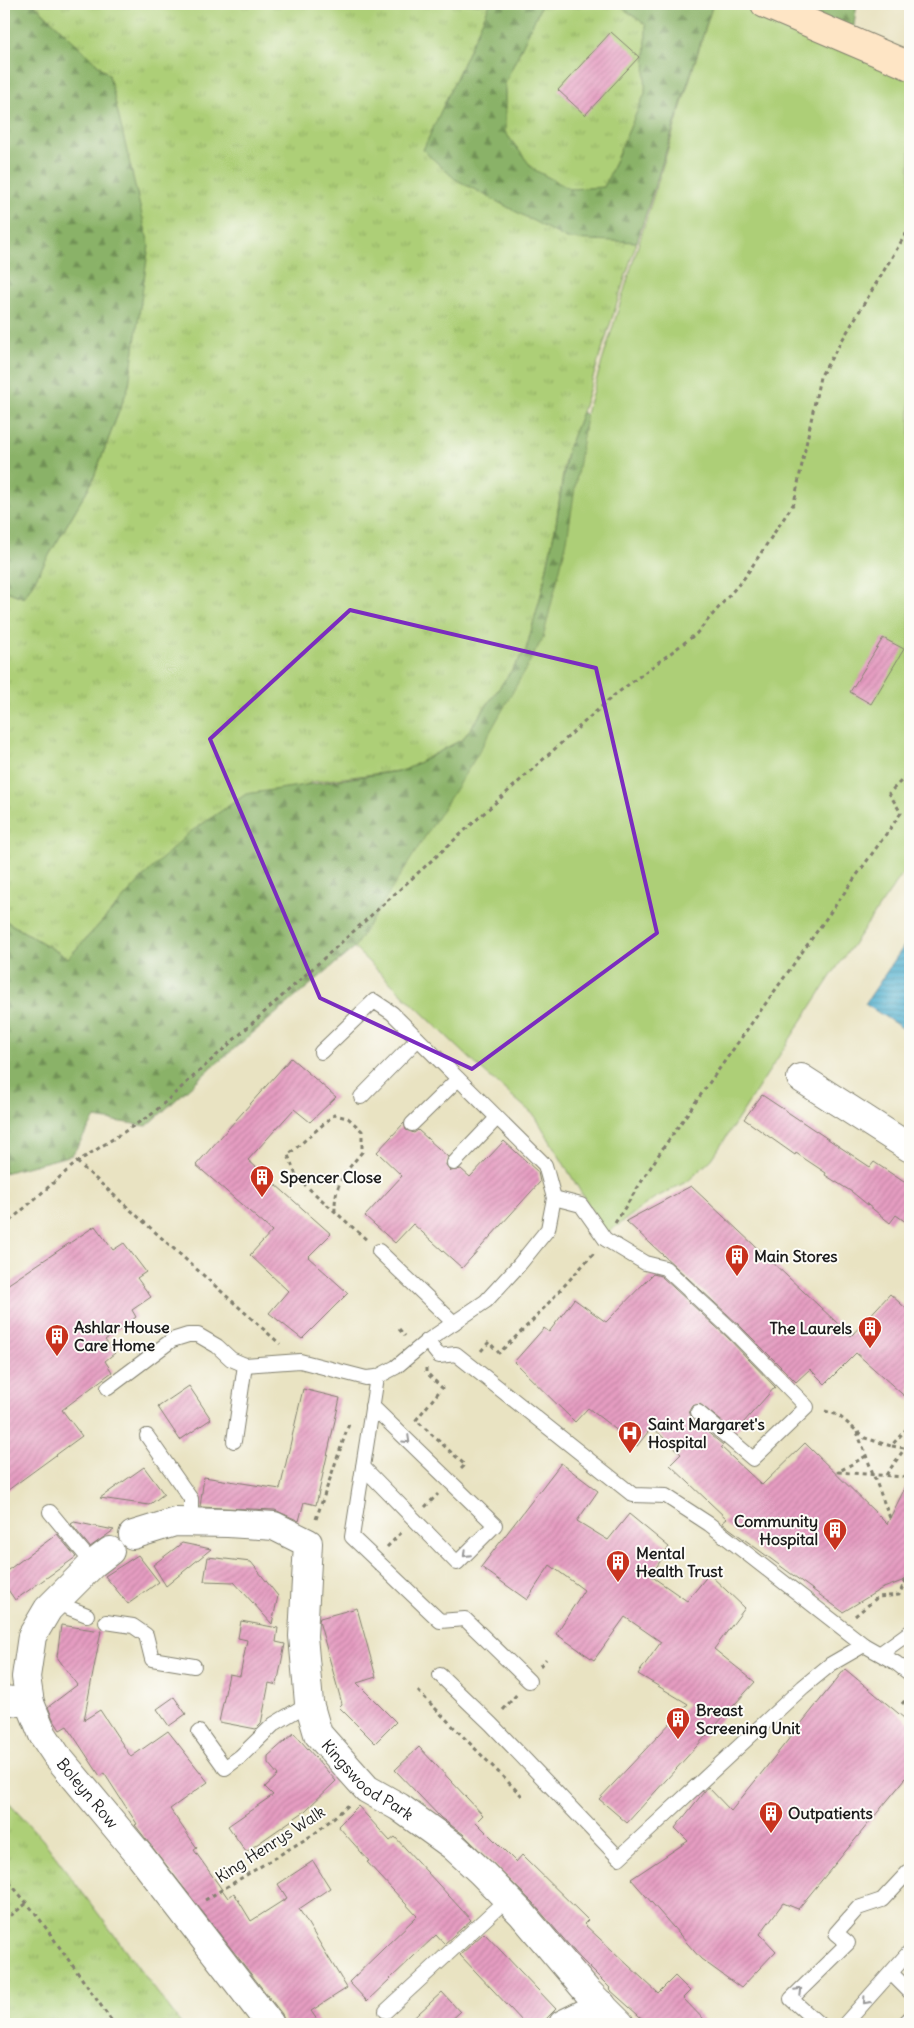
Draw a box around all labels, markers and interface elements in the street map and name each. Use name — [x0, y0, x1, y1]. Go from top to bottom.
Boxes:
building icon: Spencer Close — [249, 1164, 275, 1198]
place label: Spencer Close — [280, 1167, 382, 1188]
building icon: Main Stores — [724, 1243, 750, 1277]
place label: Main Stores — [754, 1246, 838, 1266]
building icon: The Laurels — [857, 1315, 883, 1349]
place label: Ashlar House Care Home — [74, 1317, 170, 1355]
place label: The Laurels — [769, 1318, 852, 1338]
building icon: Ashlar House Care Home — [44, 1323, 70, 1357]
place label: Saint Margaret's Hospital — [648, 1414, 765, 1453]
hospital icon: Saint Margaret's Hospital — [617, 1420, 643, 1454]
one-way arrow — [401, 1434, 410, 1443]
place label: Community Hospital — [734, 1511, 818, 1550]
building icon: Community Hospital — [822, 1517, 848, 1551]
place label: Mental Health Trust — [636, 1543, 724, 1581]
one-way arrow — [463, 1548, 472, 1557]
building icon: Mental Health Trust — [605, 1549, 631, 1583]
place label: Breast Screening Unit — [696, 1700, 801, 1739]
building icon: Breast Screening Unit — [665, 1706, 691, 1740]
street label: Kingswood Park — [317, 1735, 418, 1824]
street label: Boleyn Row — [53, 1754, 123, 1833]
building icon: Outpatients — [758, 1800, 784, 1834]
street label: King Henrys Walk — [212, 1801, 328, 1887]
place label: Outpatients — [788, 1803, 873, 1824]
one-way arrow — [793, 1988, 802, 1997]
one-way arrow — [863, 1995, 872, 2004]

